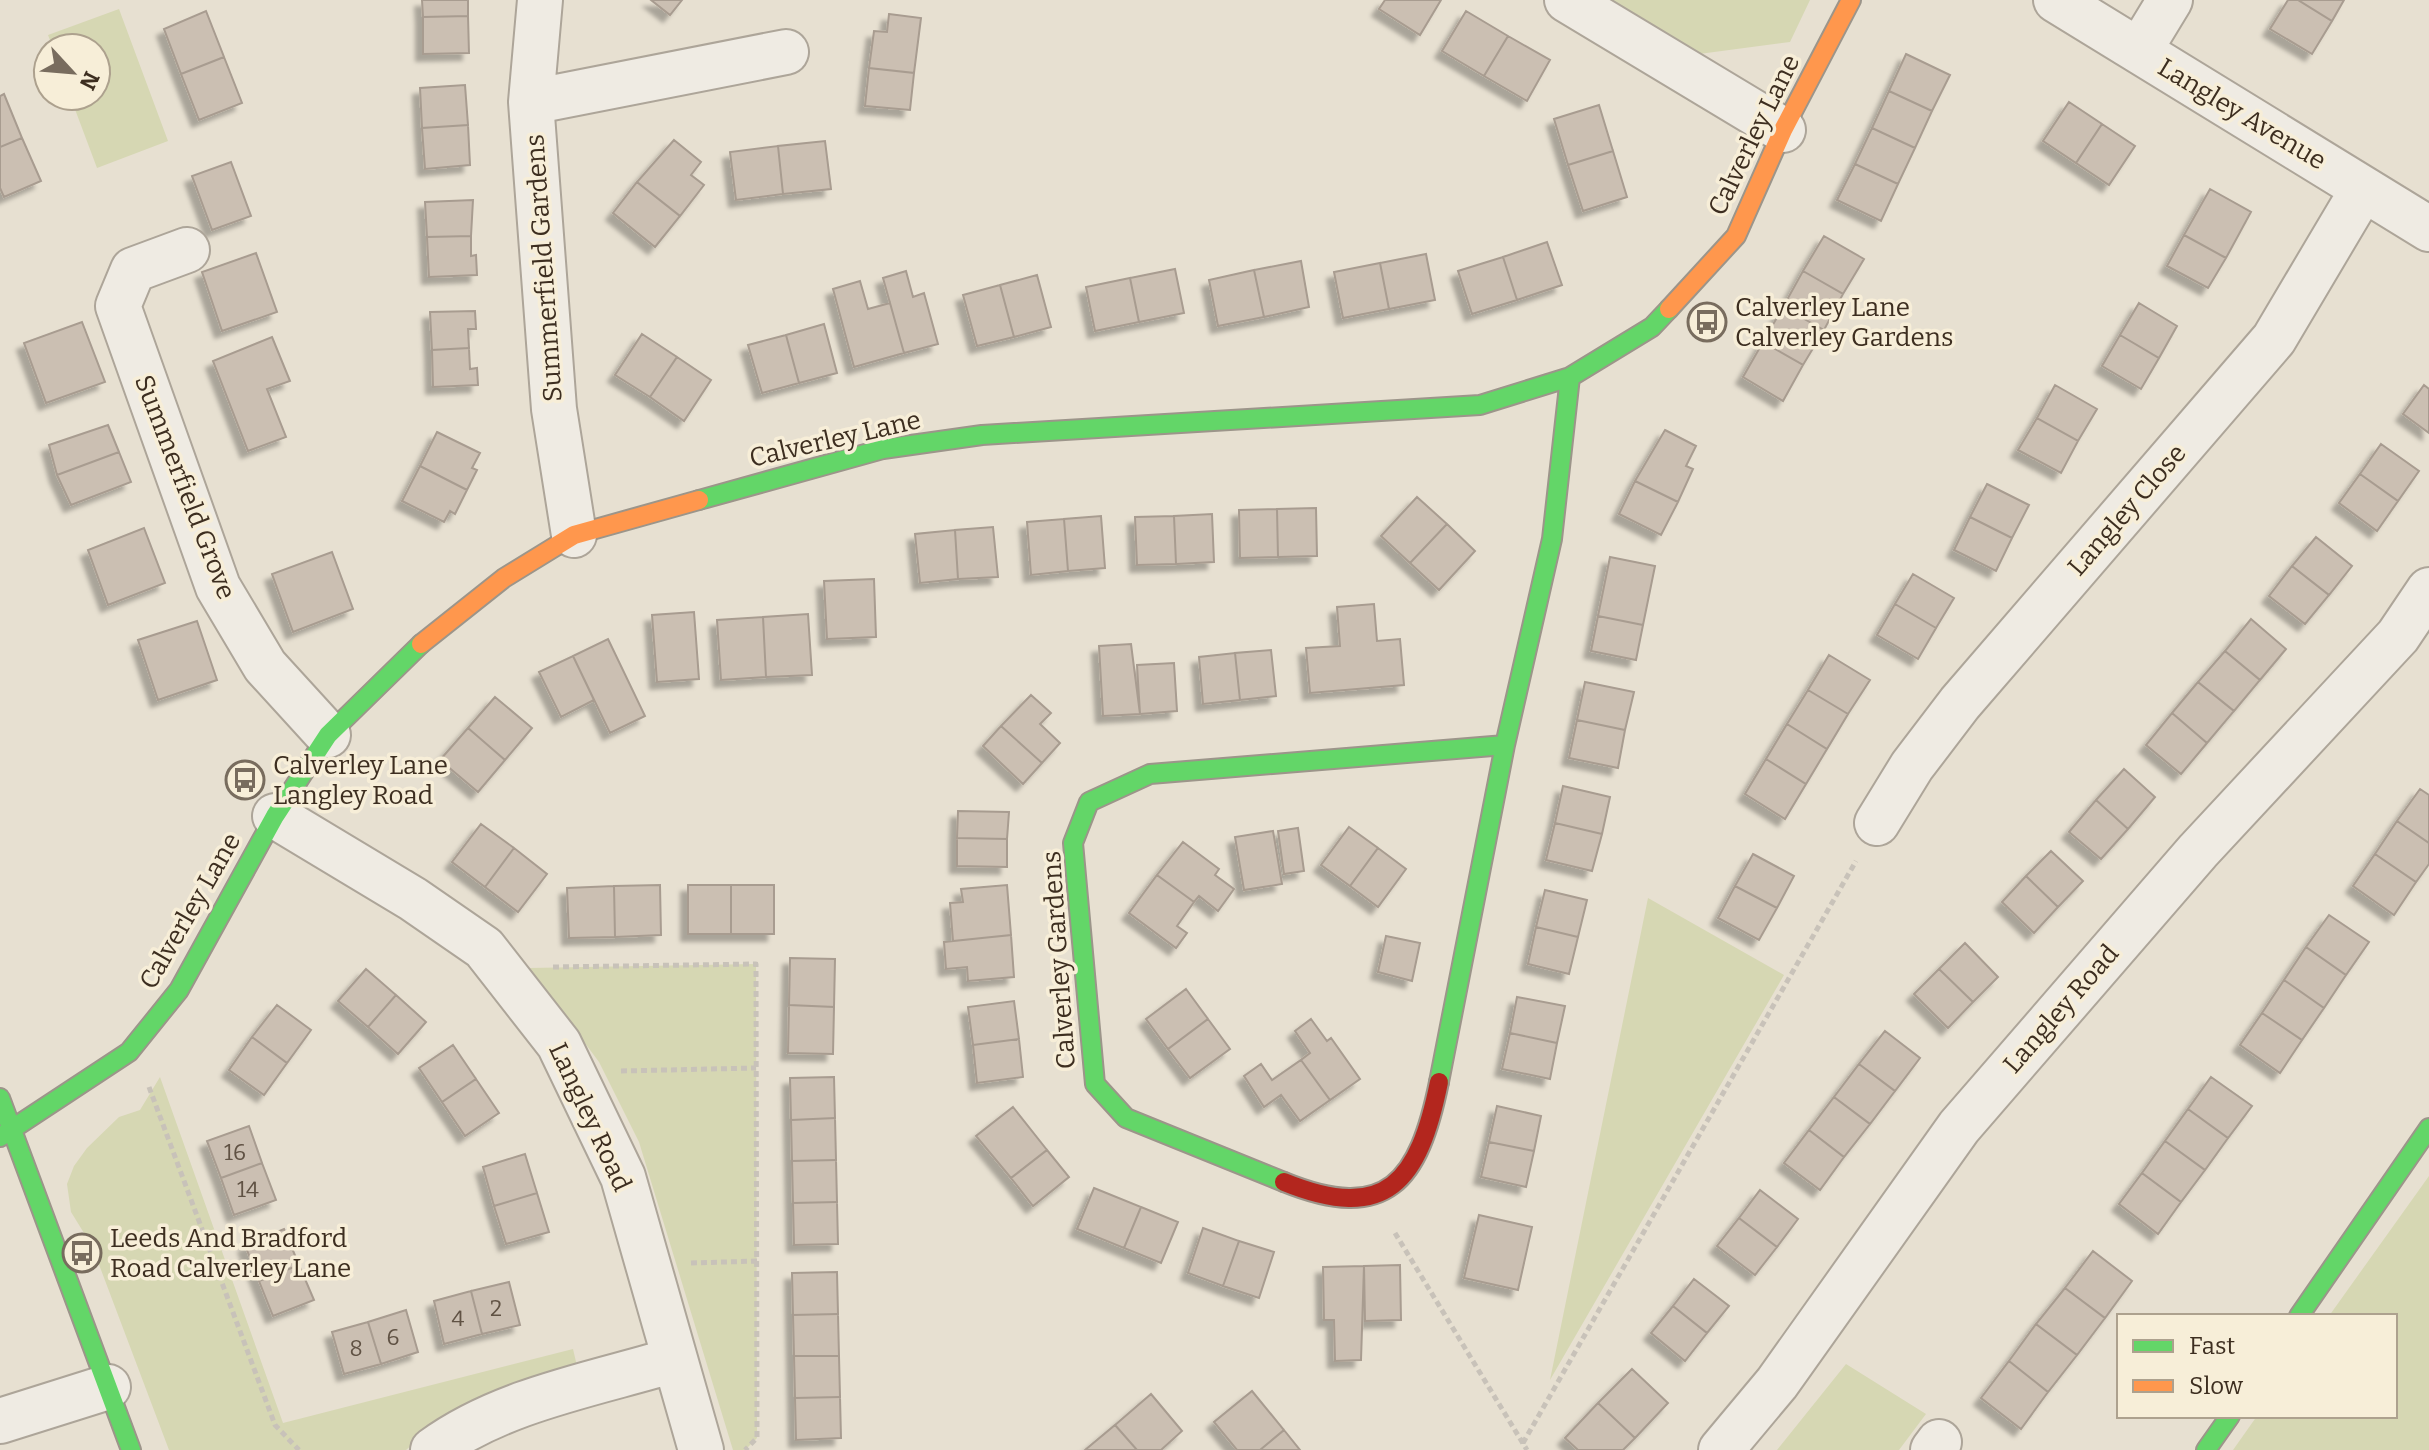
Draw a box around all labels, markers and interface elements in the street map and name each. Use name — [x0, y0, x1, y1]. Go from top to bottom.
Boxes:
north arrow — [32, 32, 112, 112]
street label: Calverley Lane — [1702, 50, 1806, 220]
street label: Langley Avenue — [2152, 52, 2332, 176]
text: N — [74, 67, 105, 94]
street label: Summerfield Gardens — [519, 133, 569, 403]
place label: Calverley Lane Calverley Gardens — [1735, 292, 1954, 353]
bus stop icon: Calverley Lane Calverley Gardens — [1686, 301, 1728, 343]
street label: Summerfield Grove — [128, 371, 242, 603]
street label: Calverley Lane — [746, 404, 924, 474]
street label: Langley Close — [2061, 438, 2193, 582]
place label: Calverley Lane Langley Road — [273, 750, 448, 811]
bus stop icon: Calverley Lane Langley Road — [224, 759, 266, 801]
street label: Calverley Lane — [133, 827, 247, 995]
street label: Calverley Gardens — [1036, 850, 1082, 1070]
street label: Langley Road — [1997, 938, 2125, 1080]
street label: Langley Road — [542, 1038, 638, 1196]
house number: 16 — [224, 1139, 246, 1166]
house number: 14 — [237, 1176, 259, 1203]
place label: Leeds And Bradford Road Calverley Lane — [110, 1223, 351, 1284]
bus stop icon: Leeds And Bradford Road Calverley Lane — [61, 1232, 103, 1274]
house number: 2 — [490, 1295, 502, 1322]
house number: 4 — [452, 1305, 465, 1332]
legend — [2117, 1314, 2397, 1418]
house number: 6 — [387, 1324, 399, 1351]
text: Fast — [2189, 1332, 2235, 1360]
house number: 8 — [349, 1335, 363, 1362]
text: Slow — [2189, 1372, 2244, 1400]

